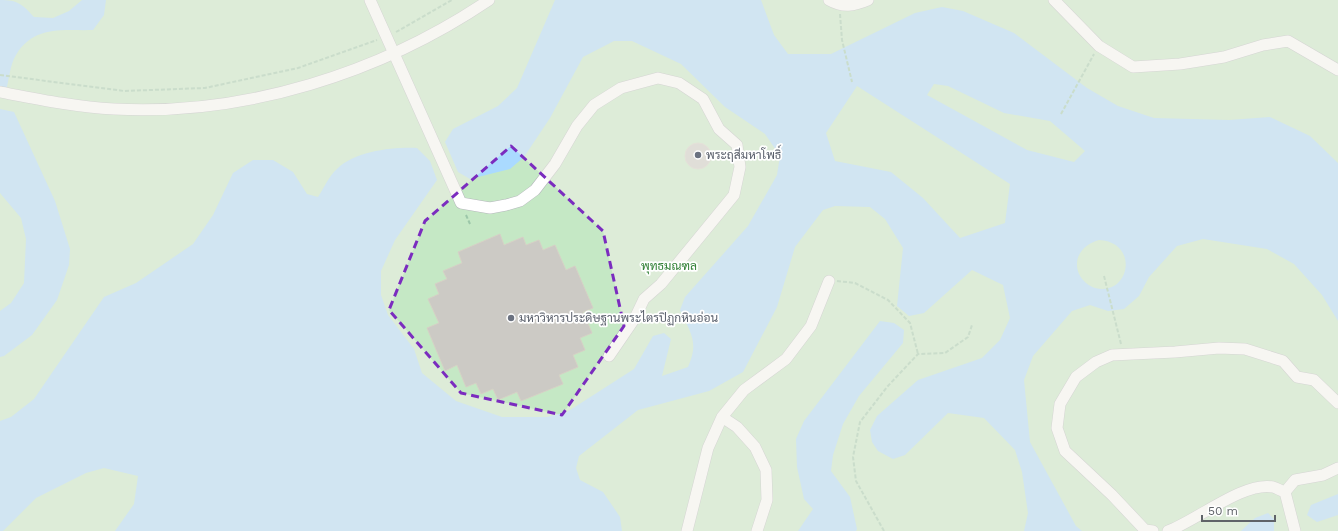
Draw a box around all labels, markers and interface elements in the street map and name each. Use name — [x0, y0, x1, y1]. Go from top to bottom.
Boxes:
place label: พระฤสีมหาโพธิ์ — [706, 144, 782, 162]
marker: พระฤสีมหาโพธิ์ — [693, 150, 703, 160]
park label: พุทธมณฑล — [641, 259, 697, 275]
place label: มหาวิหารประดิษฐานพระไตรปิฏกหินอ่อน — [519, 310, 719, 326]
marker: มหาวิหารประดิษฐานพระไตรปิฏกหินอ่อน — [506, 313, 516, 323]
scale bar — [1202, 497, 1275, 523]
text: 50 m — [1208, 504, 1238, 518]

